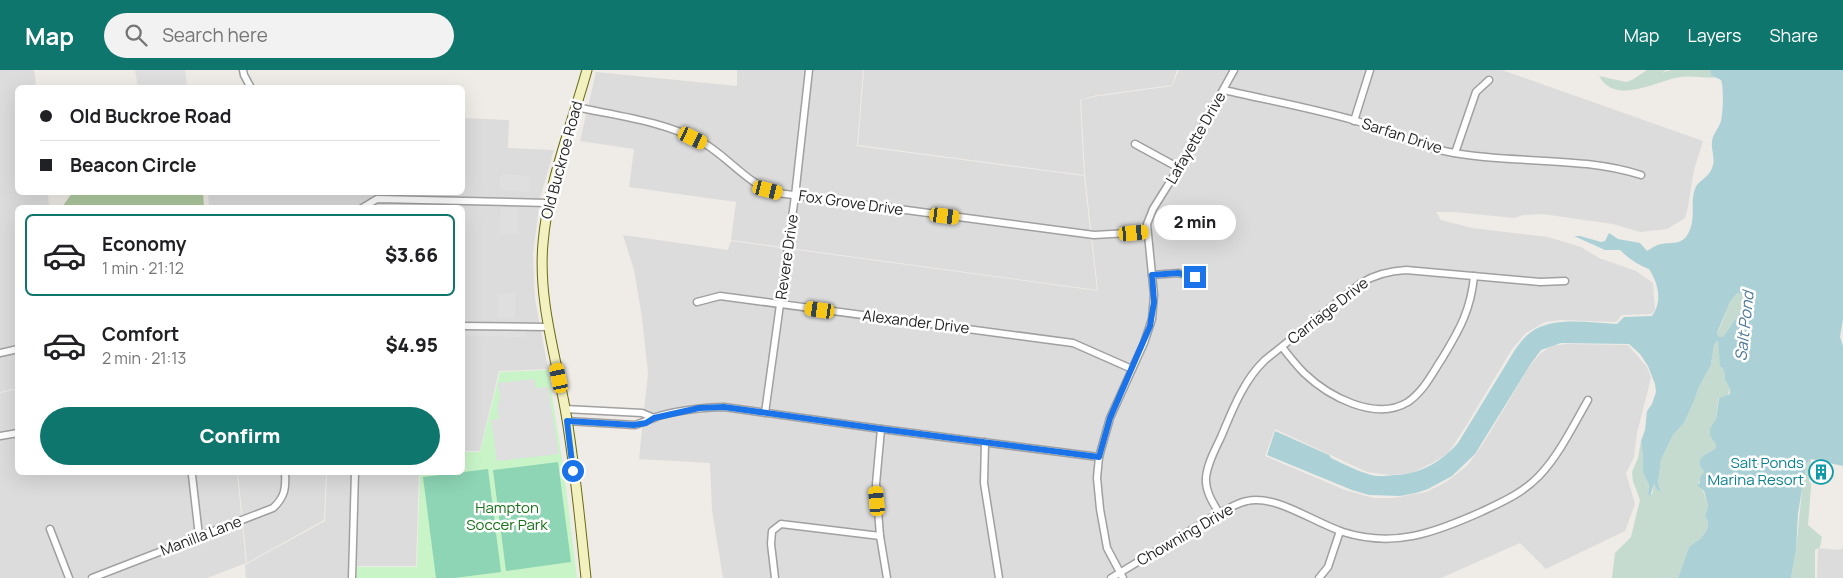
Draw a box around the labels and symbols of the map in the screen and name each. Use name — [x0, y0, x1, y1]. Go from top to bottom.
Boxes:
street label: Lafayette Drive — [1161, 88, 1231, 188]
street label: Old Buckroe Road — [536, 98, 587, 221]
street label: Sarfan Drive — [1359, 113, 1445, 158]
car — [676, 125, 709, 151]
car — [751, 179, 784, 201]
street label: Fox Grove Drive — [797, 185, 905, 220]
callout: 2 min — [1154, 204, 1236, 240]
car — [929, 207, 960, 225]
street label: Revere Drive — [770, 213, 803, 301]
car — [1118, 224, 1149, 242]
route end — [1184, 266, 1206, 288]
street label: Carriage Drive — [1283, 272, 1373, 349]
water label: Salt Pond — [1729, 287, 1759, 362]
car — [804, 300, 835, 320]
street label: Alexander Drive — [861, 305, 971, 338]
car — [548, 362, 569, 394]
place label: Salt Ponds Marina Resort — [1708, 452, 1804, 490]
building icon: Salt Ponds Marina Resort — [1808, 459, 1834, 485]
route start — [562, 460, 584, 482]
car — [868, 485, 885, 517]
park label: Hampton Soccer Park — [466, 497, 548, 535]
street label: Chowning Drive — [1133, 498, 1237, 571]
street label: Manilla Lane — [157, 510, 245, 561]

